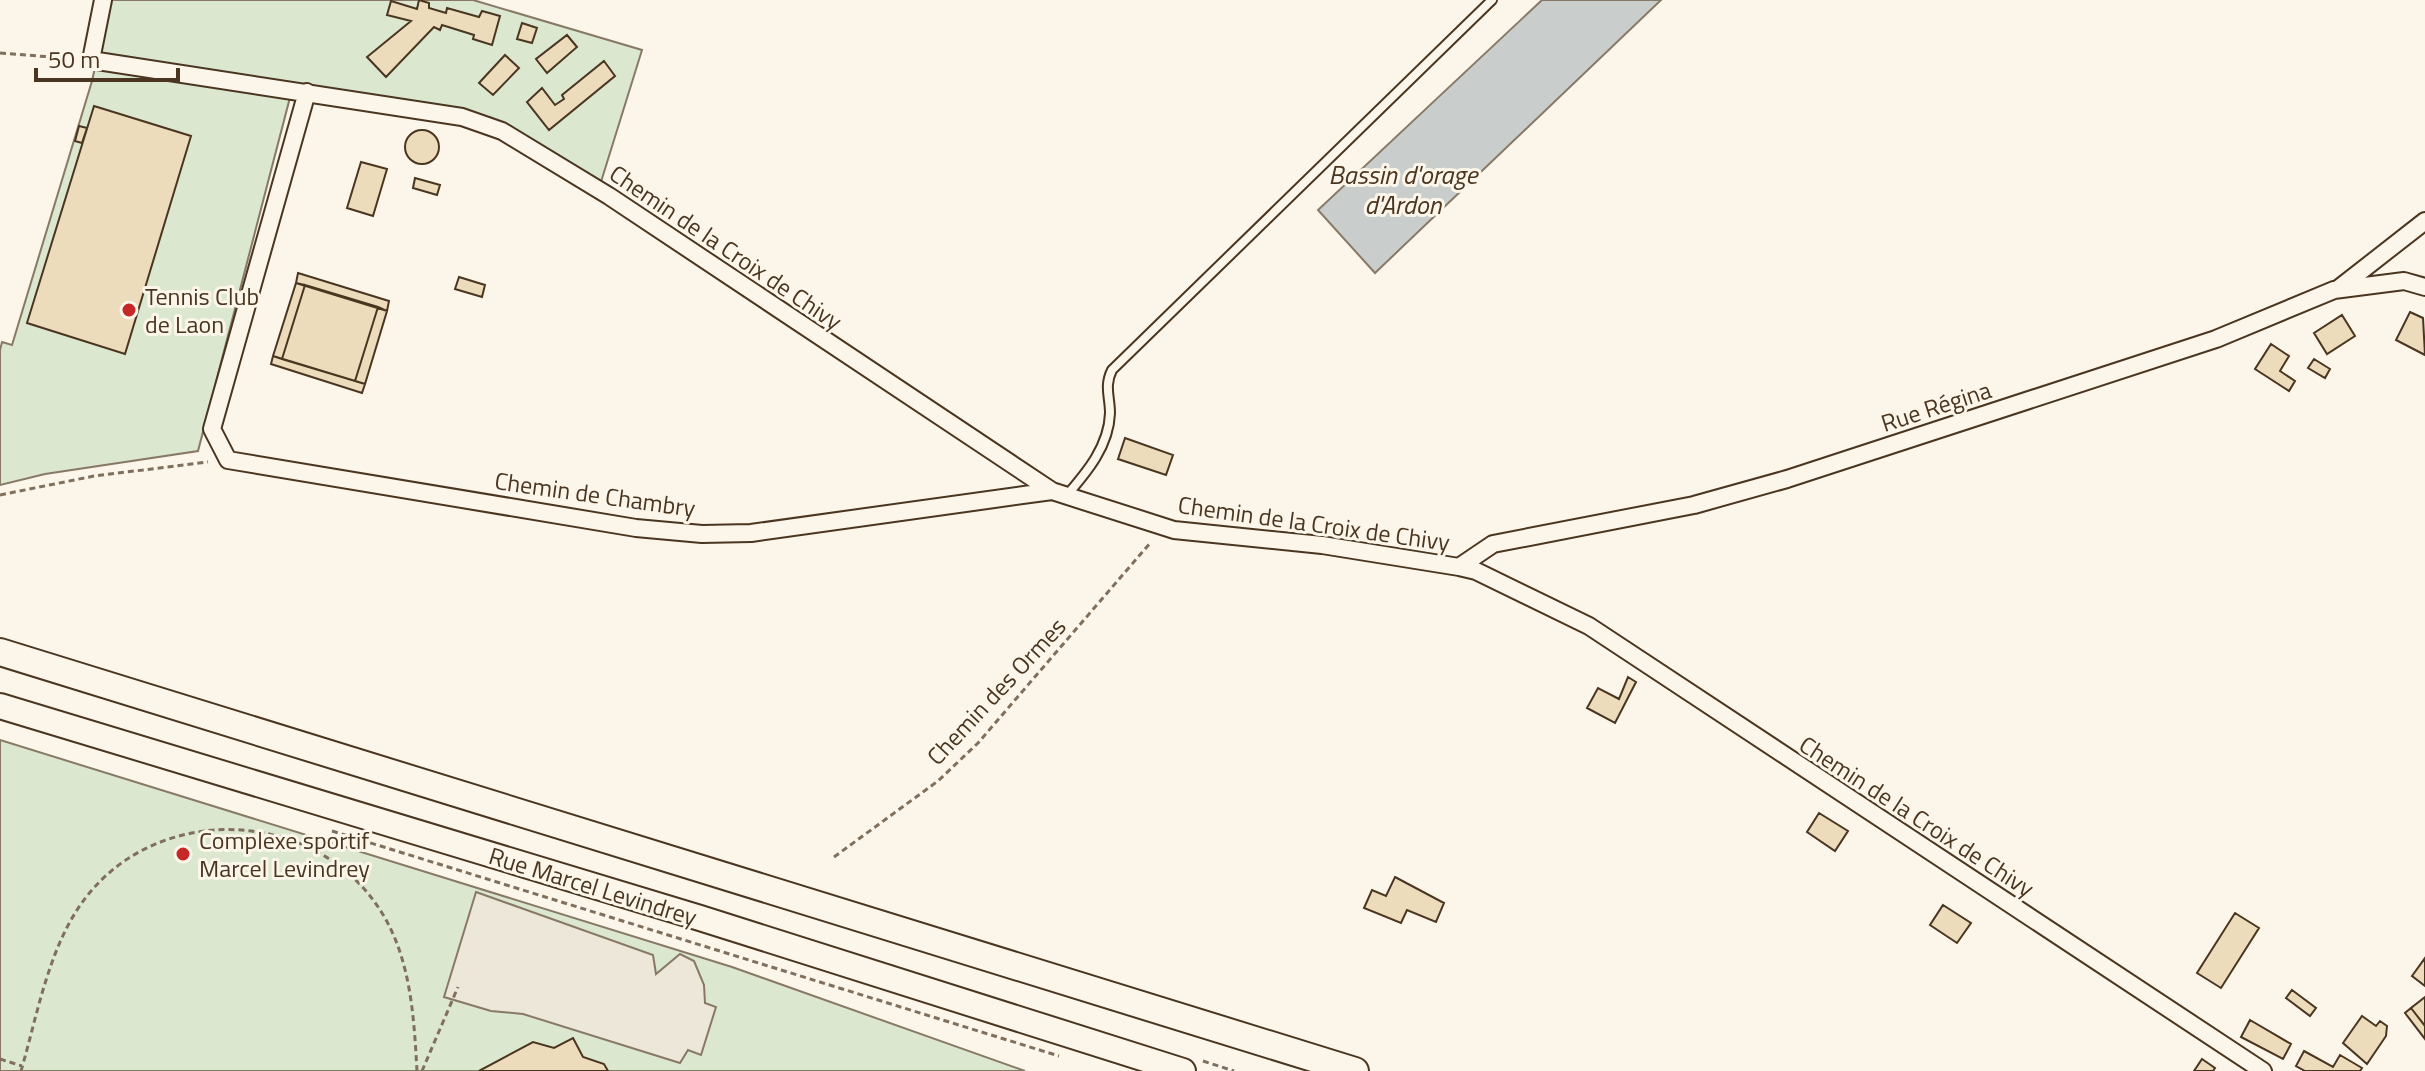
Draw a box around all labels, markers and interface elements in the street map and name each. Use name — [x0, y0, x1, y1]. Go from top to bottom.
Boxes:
scale bar — [36, 32, 178, 82]
text: 50 m — [48, 41, 100, 77]
street label: Chemin de la Croix de Chivy — [602, 155, 850, 339]
water label: Bassin d'orage d'Ardon — [1328, 155, 1480, 224]
place label: Tennis Club de Laon — [145, 278, 259, 342]
marker: Tennis Club de Laon — [120, 301, 138, 319]
street label: Rue Régina — [1876, 371, 1996, 441]
street label: Chemin de Chambry — [492, 462, 698, 526]
street label: Chemin de la Croix de Chivy — [1176, 486, 1453, 560]
street label: Chemin des Ormes — [918, 609, 1074, 773]
street label: Chemin de la Croix de Chivy — [1792, 726, 2042, 906]
place label: Complexe sportif Marcel Levindrey — [199, 822, 370, 886]
street label: Rue Marcel Levindrey — [485, 837, 702, 935]
marker: Complexe sportif Marcel Levindrey — [174, 845, 192, 863]

